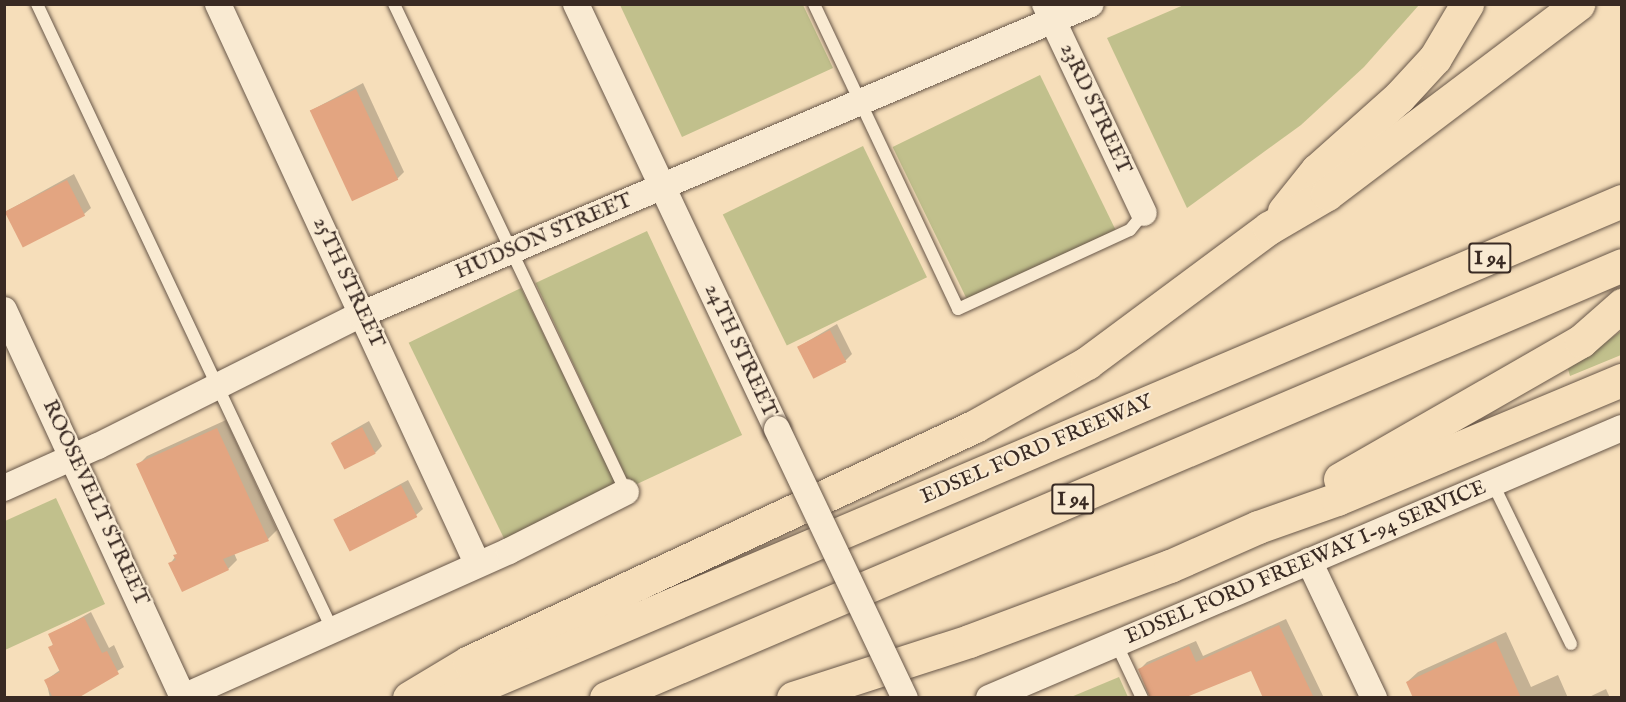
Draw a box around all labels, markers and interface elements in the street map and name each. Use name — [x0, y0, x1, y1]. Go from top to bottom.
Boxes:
street label: 23RD STREET — [1054, 40, 1136, 178]
street label: HUDSON STREET — [452, 188, 636, 286]
street label: 25TH STREET — [307, 213, 389, 353]
road number: I 94 — [1468, 241, 1512, 275]
street label: 24TH STREET — [698, 280, 782, 422]
street label: EDSEL FORD FREEWAY — [917, 390, 1157, 510]
street label: ROOSEVELT STREET — [36, 396, 154, 610]
street label: EDSEL FORD FREEWAY I-94 SERVICE — [1122, 475, 1490, 651]
road number: I 94 — [1050, 482, 1096, 516]

